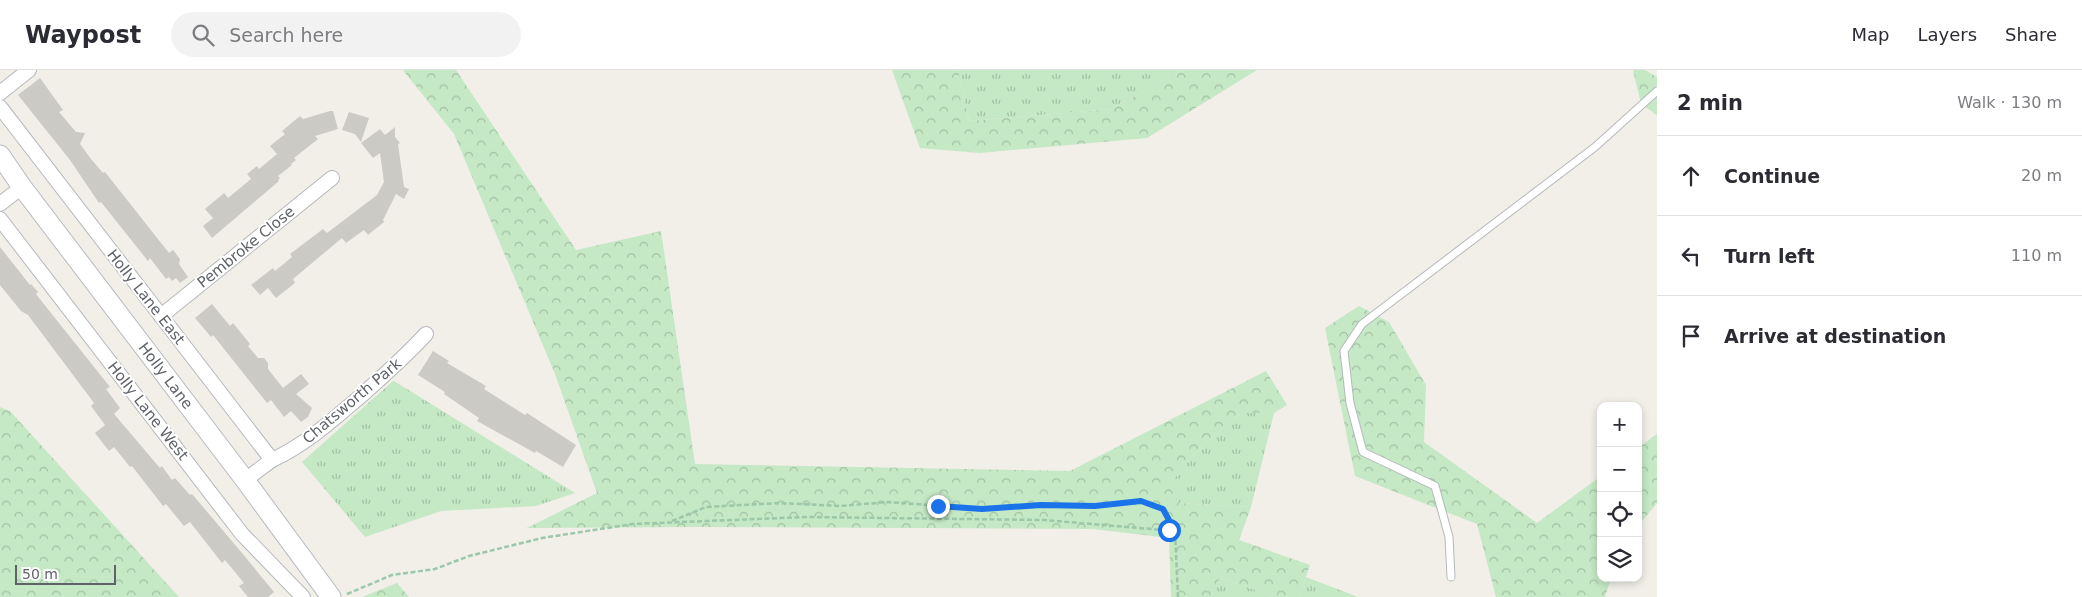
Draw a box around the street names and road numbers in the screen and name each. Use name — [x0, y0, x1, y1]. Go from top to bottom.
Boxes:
street label: Pembroke Close — [194, 202, 298, 292]
street label: Holly Lane East — [103, 246, 189, 348]
street label: Holly Lane — [135, 339, 197, 413]
street label: Chatsworth Park — [299, 354, 405, 447]
street label: Holly Lane West — [104, 358, 192, 464]

